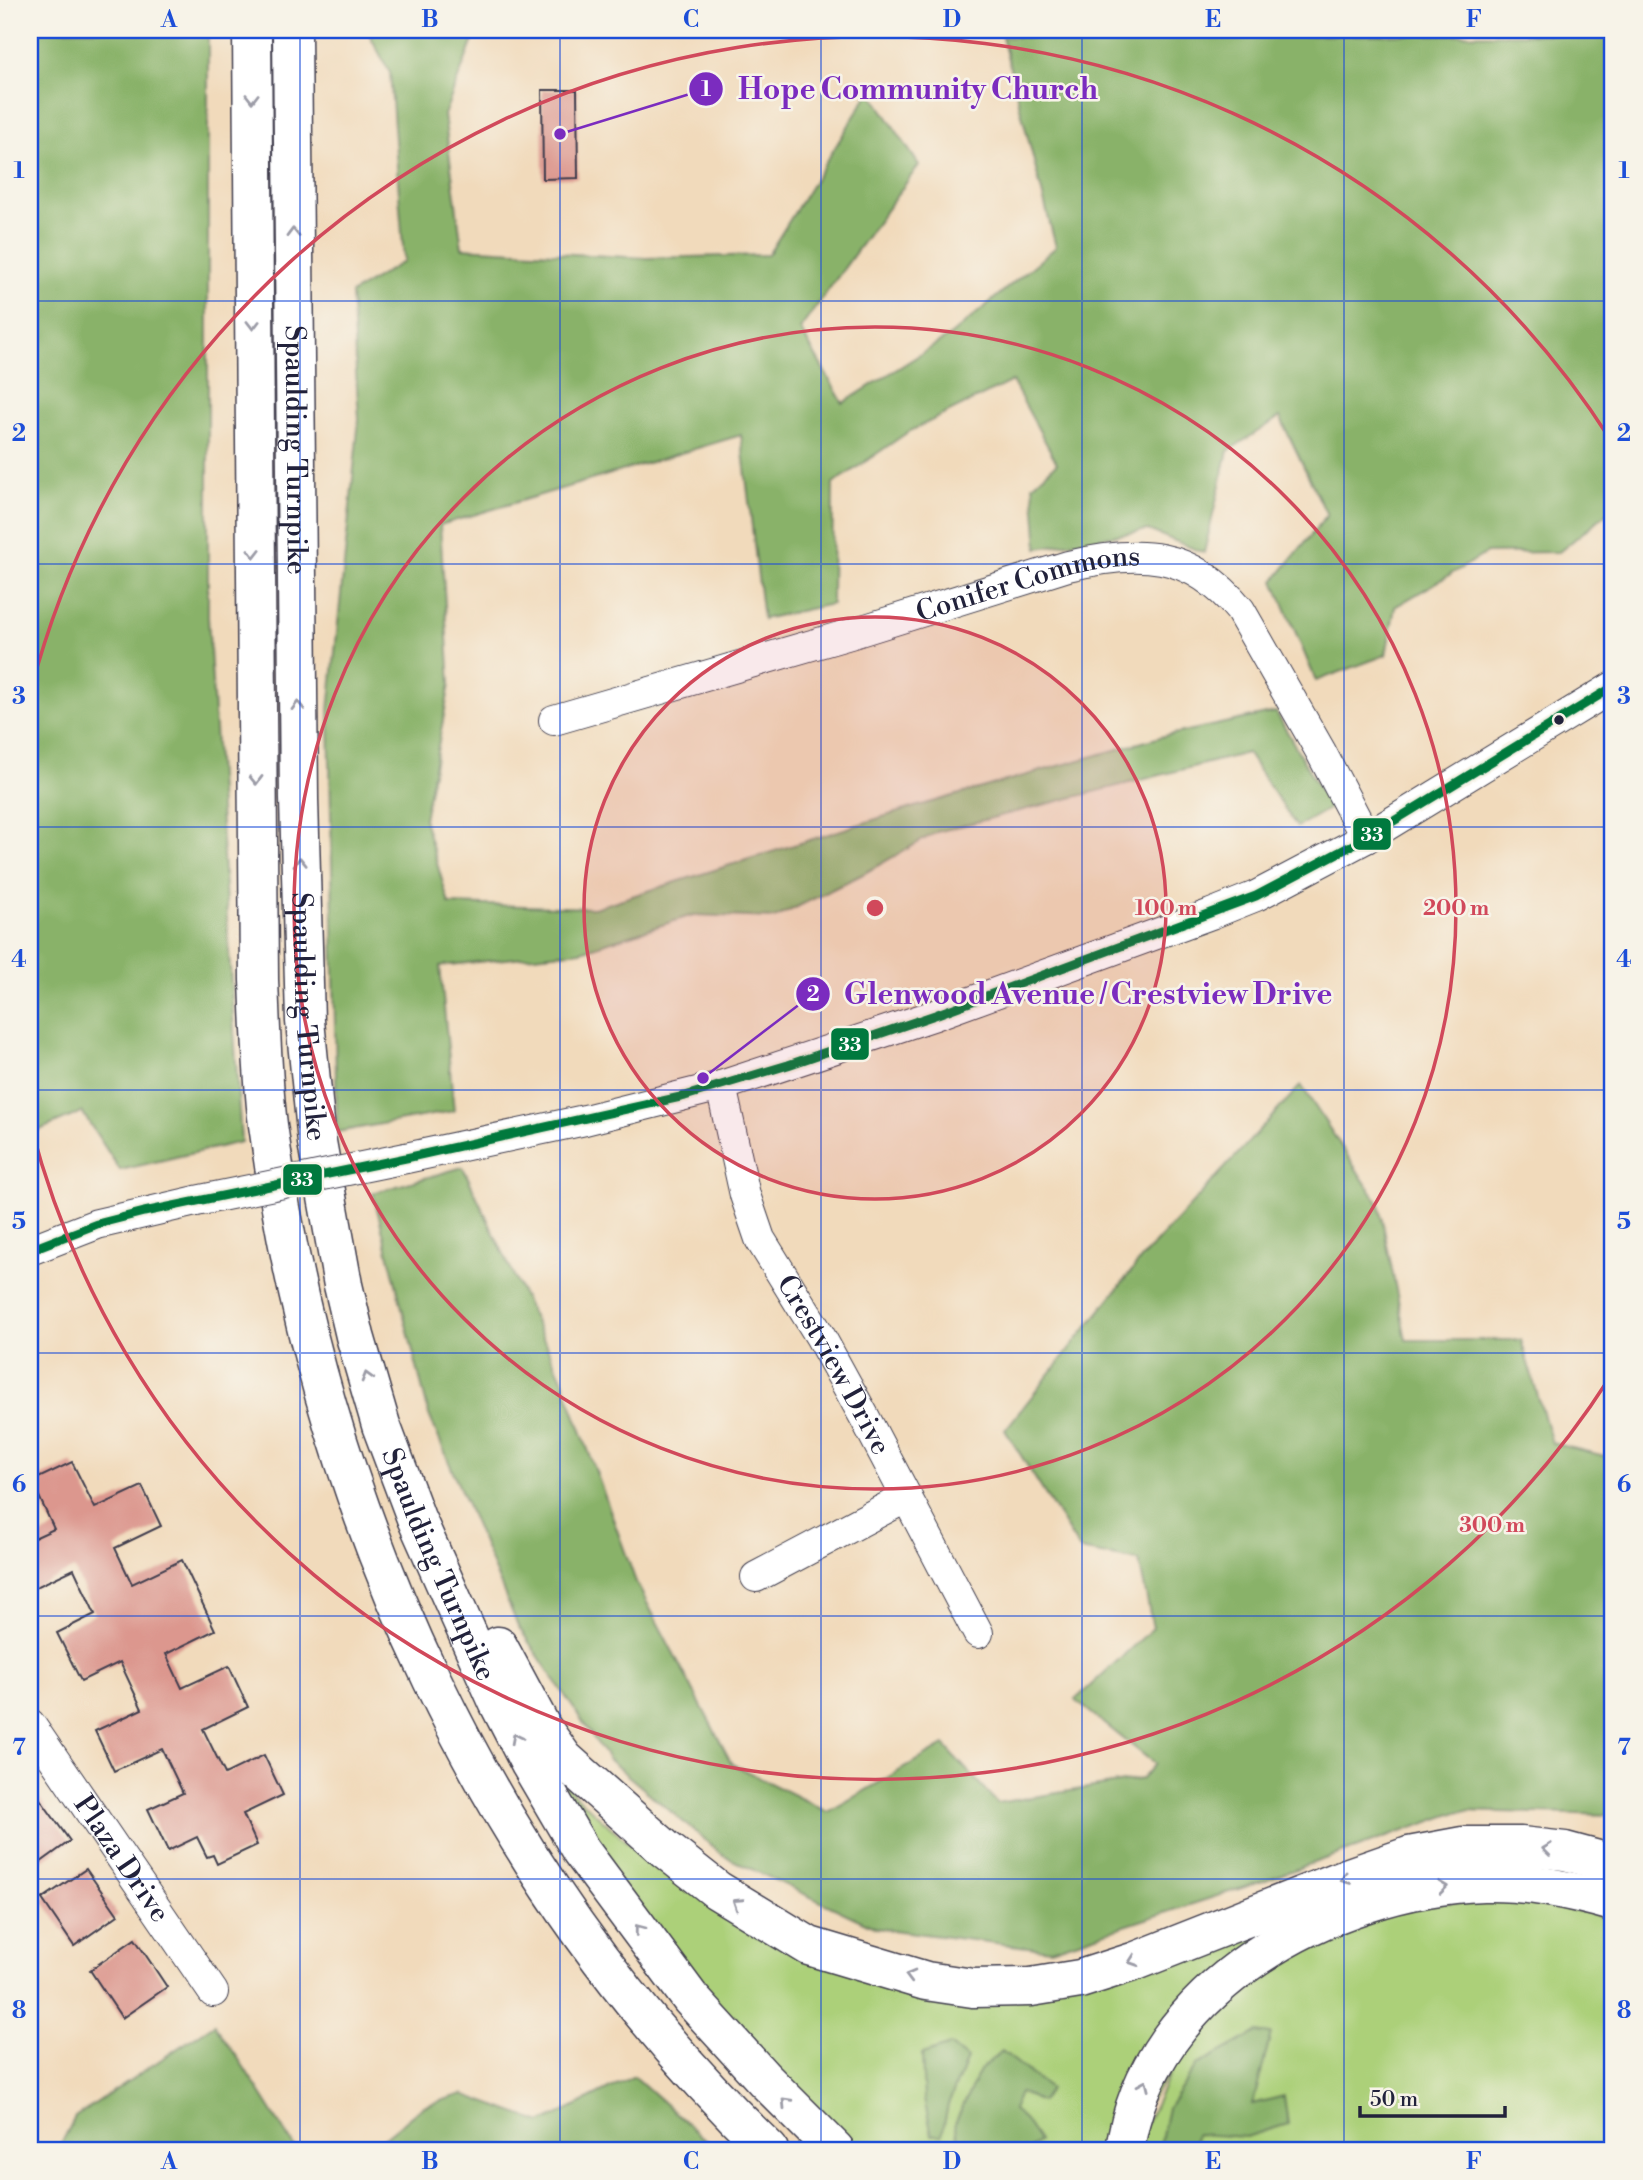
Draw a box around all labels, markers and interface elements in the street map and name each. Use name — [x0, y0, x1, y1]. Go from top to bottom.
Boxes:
text: A — [160, 6, 178, 34]
text: B — [421, 6, 439, 34]
text: C — [683, 6, 699, 34]
text: D — [943, 6, 961, 34]
text: E — [1205, 6, 1221, 34]
text: F — [1466, 6, 1482, 34]
callout: Hope Community Church — [689, 63, 1112, 114]
text: Hope Community Church — [738, 71, 1098, 109]
text: 1 — [701, 77, 711, 103]
one-way arrow — [244, 93, 260, 104]
text: 1 — [13, 157, 25, 185]
text: 1 — [1618, 157, 1630, 185]
one-way arrow — [285, 228, 301, 238]
one-way arrow — [245, 321, 261, 331]
street label: Spaulding Turnpike — [277, 325, 314, 575]
text: 2 — [12, 420, 26, 448]
text: 2 — [1617, 420, 1631, 448]
street label: Conifer Commons — [912, 539, 1140, 630]
one-way arrow — [246, 548, 262, 559]
text: 3 — [12, 683, 26, 711]
text: 3 — [1617, 683, 1631, 711]
one-way arrow — [290, 700, 306, 711]
unlabelled marker — [1552, 713, 1566, 727]
one-way arrow — [248, 776, 264, 786]
line badge: 33 — [1352, 817, 1392, 851]
text: 33 — [1361, 823, 1383, 847]
one-way arrow — [292, 856, 308, 866]
street label: Spaulding Turnpike — [284, 892, 334, 1143]
centre of rings — [863, 896, 887, 920]
text: 100 m — [1135, 896, 1197, 922]
text: 200 m — [1423, 896, 1489, 922]
text: 4 — [11, 946, 27, 974]
text: 4 — [1616, 946, 1632, 974]
callout: Glenwood Avenue / Crestview Drive — [795, 968, 1347, 1019]
text: Glenwood Avenue / Crestview Drive — [844, 976, 1332, 1014]
text: 2 — [806, 982, 820, 1008]
line badge: 33 — [830, 1027, 870, 1061]
text: 33 — [839, 1033, 861, 1057]
line badge: 33 — [282, 1163, 323, 1196]
text: 33 — [291, 1168, 313, 1192]
text: 5 — [12, 1208, 26, 1236]
text: 5 — [1617, 1208, 1631, 1236]
street label: Crestview Drive — [769, 1268, 899, 1461]
one-way arrow — [361, 1371, 376, 1383]
street label: Spaulding Turnpike — [374, 1443, 504, 1686]
text: 6 — [12, 1471, 26, 1499]
text: 6 — [1617, 1471, 1631, 1499]
text: 300 m — [1459, 1513, 1525, 1539]
one-way arrow — [511, 1733, 525, 1745]
text: 7 — [12, 1734, 26, 1762]
text: 7 — [1617, 1734, 1631, 1762]
street label: Plaza Drive — [66, 1788, 178, 1929]
one-way arrow — [1541, 1842, 1553, 1857]
one-way arrow — [1340, 1871, 1352, 1885]
one-way arrow — [1437, 1879, 1449, 1894]
one-way arrow — [732, 1898, 745, 1911]
one-way arrow — [635, 1925, 647, 1937]
one-way arrow — [1127, 1953, 1140, 1967]
one-way arrow — [904, 1970, 916, 1985]
text: 8 — [12, 1997, 26, 2025]
text: 8 — [1617, 1997, 1631, 2025]
scale bar — [1360, 2075, 1505, 2119]
one-way arrow — [1136, 2080, 1150, 2092]
text: 50 m — [1370, 2087, 1418, 2113]
one-way arrow — [782, 2097, 795, 2110]
text: A — [160, 2148, 178, 2176]
text: B — [421, 2148, 439, 2176]
text: C — [683, 2148, 699, 2176]
text: D — [943, 2148, 961, 2176]
text: E — [1205, 2148, 1221, 2176]
text: F — [1466, 2148, 1482, 2176]

